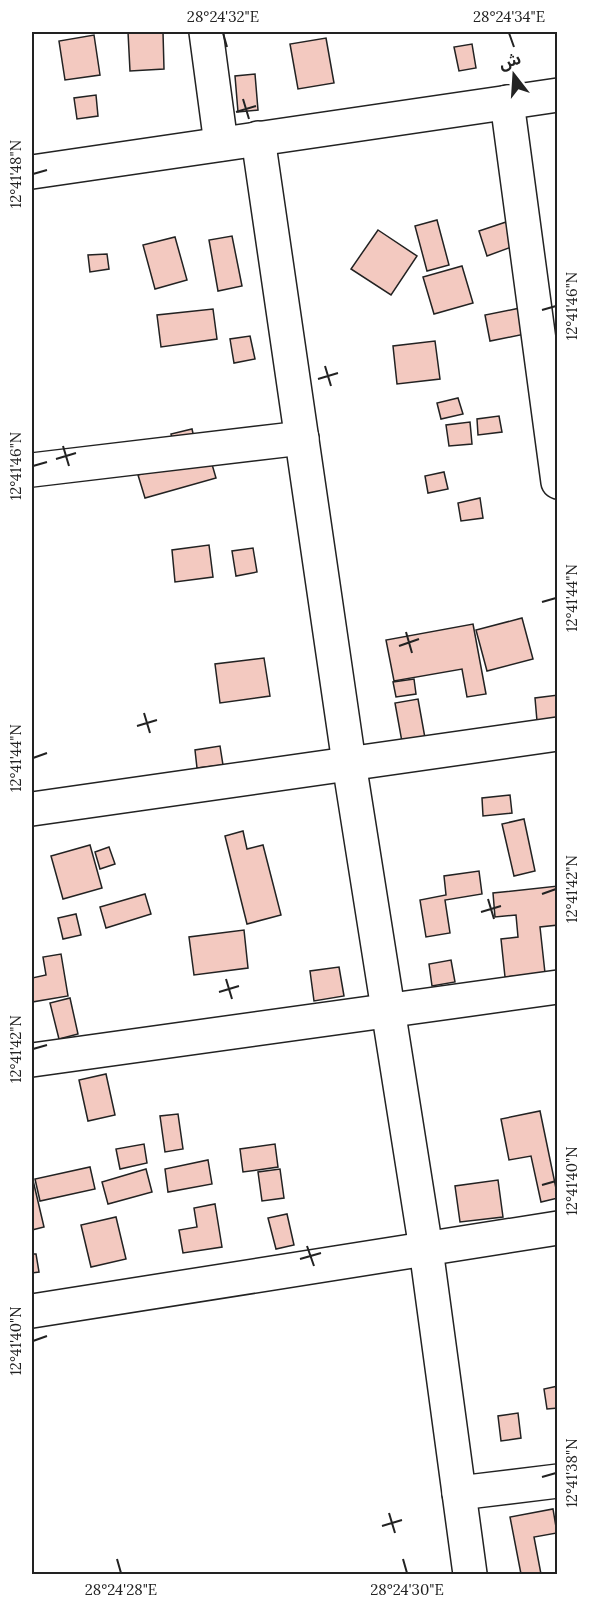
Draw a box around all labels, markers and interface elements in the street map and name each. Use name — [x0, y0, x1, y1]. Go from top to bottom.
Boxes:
text: 28°24'32"E — [187, 7, 259, 26]
text: 28°24'34"E — [473, 7, 545, 26]
north arrow — [484, 45, 544, 105]
text: ش — [496, 48, 523, 73]
text: 12°41'48"N — [6, 140, 25, 208]
text: 12°41'46"N — [562, 272, 581, 340]
text: 12°41'46"N — [6, 432, 25, 500]
text: 12°41'44"N — [562, 564, 581, 632]
text: 12°41'44"N — [6, 724, 25, 792]
text: 12°41'42"N — [562, 855, 581, 923]
text: 12°41'42"N — [6, 1015, 25, 1083]
text: 12°41'40"N — [562, 1146, 581, 1216]
text: 12°41'40"N — [6, 1306, 25, 1376]
text: 12°41'38"N — [562, 1438, 581, 1508]
text: 28°24'28"E — [85, 1580, 157, 1599]
text: 28°24'30"E — [370, 1580, 444, 1599]

